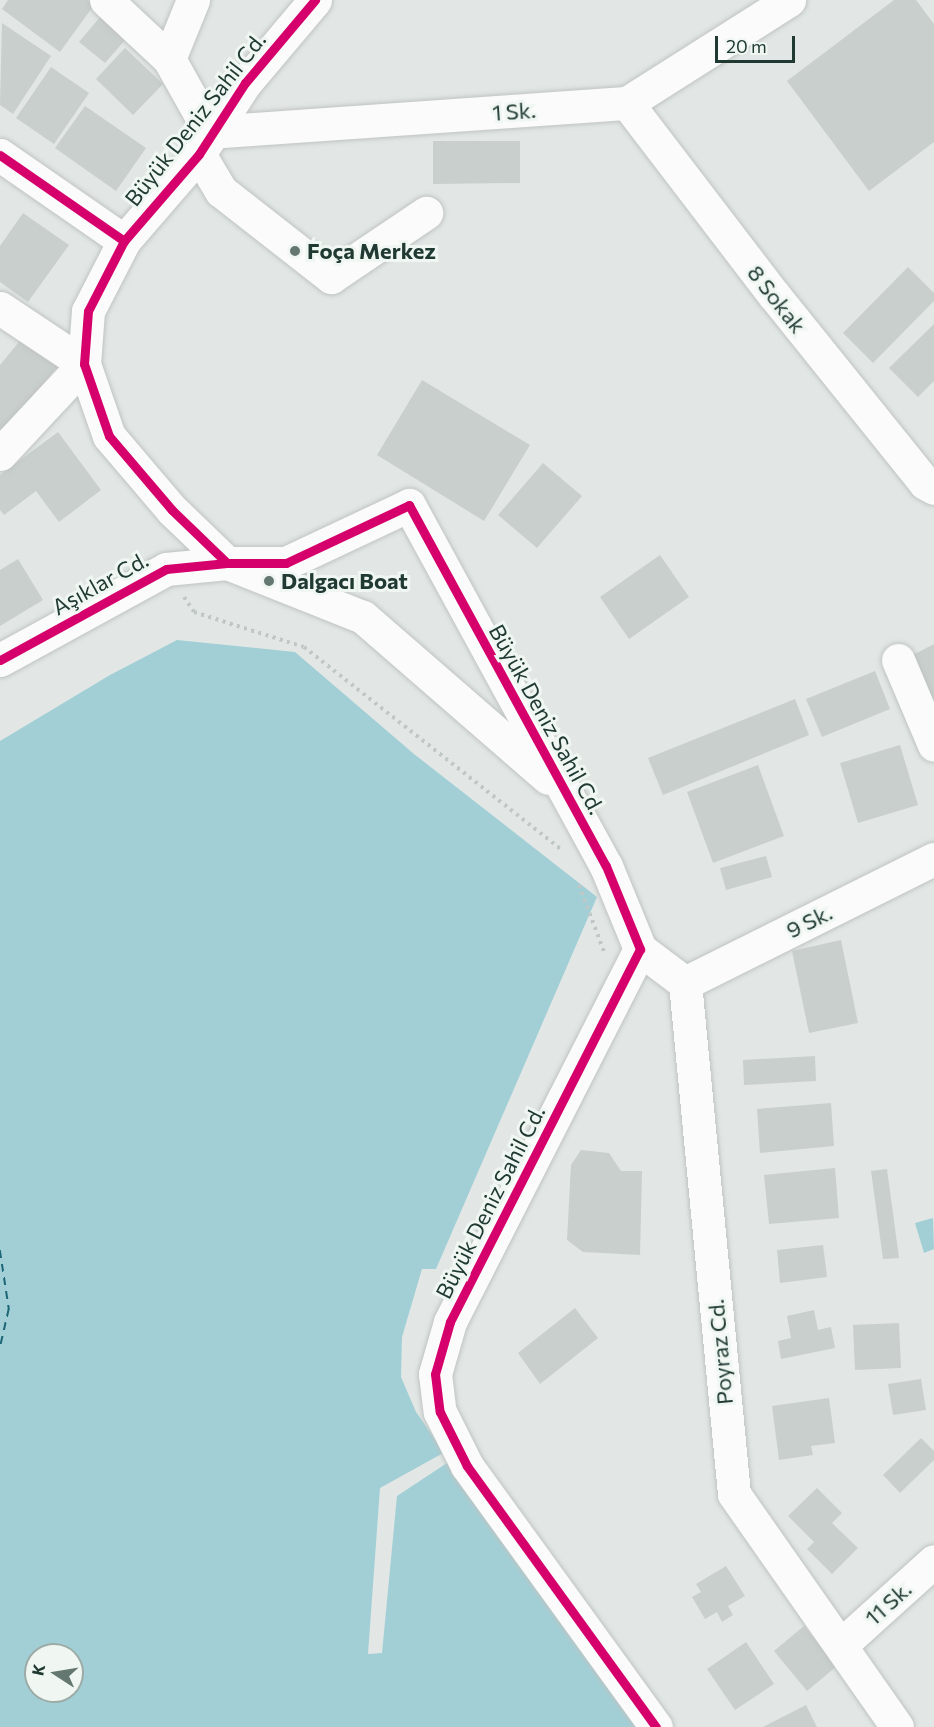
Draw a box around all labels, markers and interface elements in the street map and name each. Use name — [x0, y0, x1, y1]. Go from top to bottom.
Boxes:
scale bar — [718, 24, 798, 62]
street label: Büyük Deniz Sahil Cd. — [119, 27, 271, 211]
text: 20 m — [726, 35, 767, 57]
street label: 1 Sk. — [491, 96, 537, 126]
place label: Foça Merkez — [307, 238, 436, 264]
marker: Foça Merkez — [288, 244, 302, 258]
street label: 8 Sokak — [742, 260, 812, 338]
street label: Aşıklar Cd. — [47, 546, 153, 620]
place label: Dalgacı Boat — [281, 568, 408, 594]
marker: Dalgacı Boat — [262, 574, 276, 588]
street label: Büyük Deniz Sahil Cd. — [484, 619, 610, 819]
street label: 9 Sk. — [782, 899, 836, 943]
street label: Büyük Deniz Sahil Cd. — [430, 1101, 550, 1303]
street label: Poyraz Cd. — [702, 1298, 738, 1406]
street label: 11 Sk. — [859, 1575, 917, 1631]
north arrow — [24, 1643, 84, 1703]
text: K — [27, 1662, 48, 1677]

